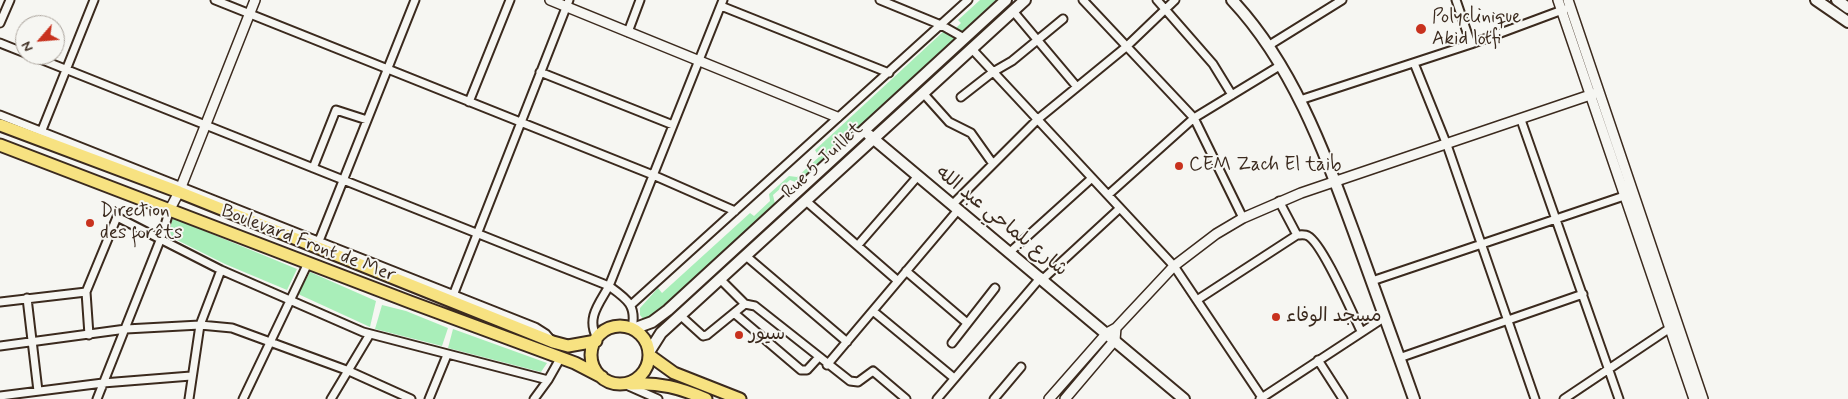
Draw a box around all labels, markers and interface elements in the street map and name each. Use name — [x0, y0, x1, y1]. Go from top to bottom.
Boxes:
place label: Polyclinique Akid lotfi — [1432, 7, 1521, 51]
north arrow — [15, 15, 65, 65]
marker: Polyclinique Akid lotfi — [1414, 22, 1428, 36]
text: N — [17, 38, 38, 55]
street label: Rue 5 Juillet — [778, 118, 868, 204]
place label: CEM Zach El taib — [1189, 155, 1341, 177]
marker: CEM Zach El taib — [1173, 160, 1185, 172]
street label: شارع بلماحي عبد الله — [931, 162, 1071, 282]
street label: Boulevard Front de Mer — [218, 200, 398, 288]
place label: Direction des forêts — [100, 201, 183, 245]
marker: Direction des forêts — [84, 217, 96, 229]
place label: مسجد الوفاء — [1286, 306, 1382, 328]
marker: مسجد الوفاء — [1270, 311, 1282, 323]
place label: سيور — [749, 324, 785, 346]
marker: سيور — [733, 329, 745, 341]

